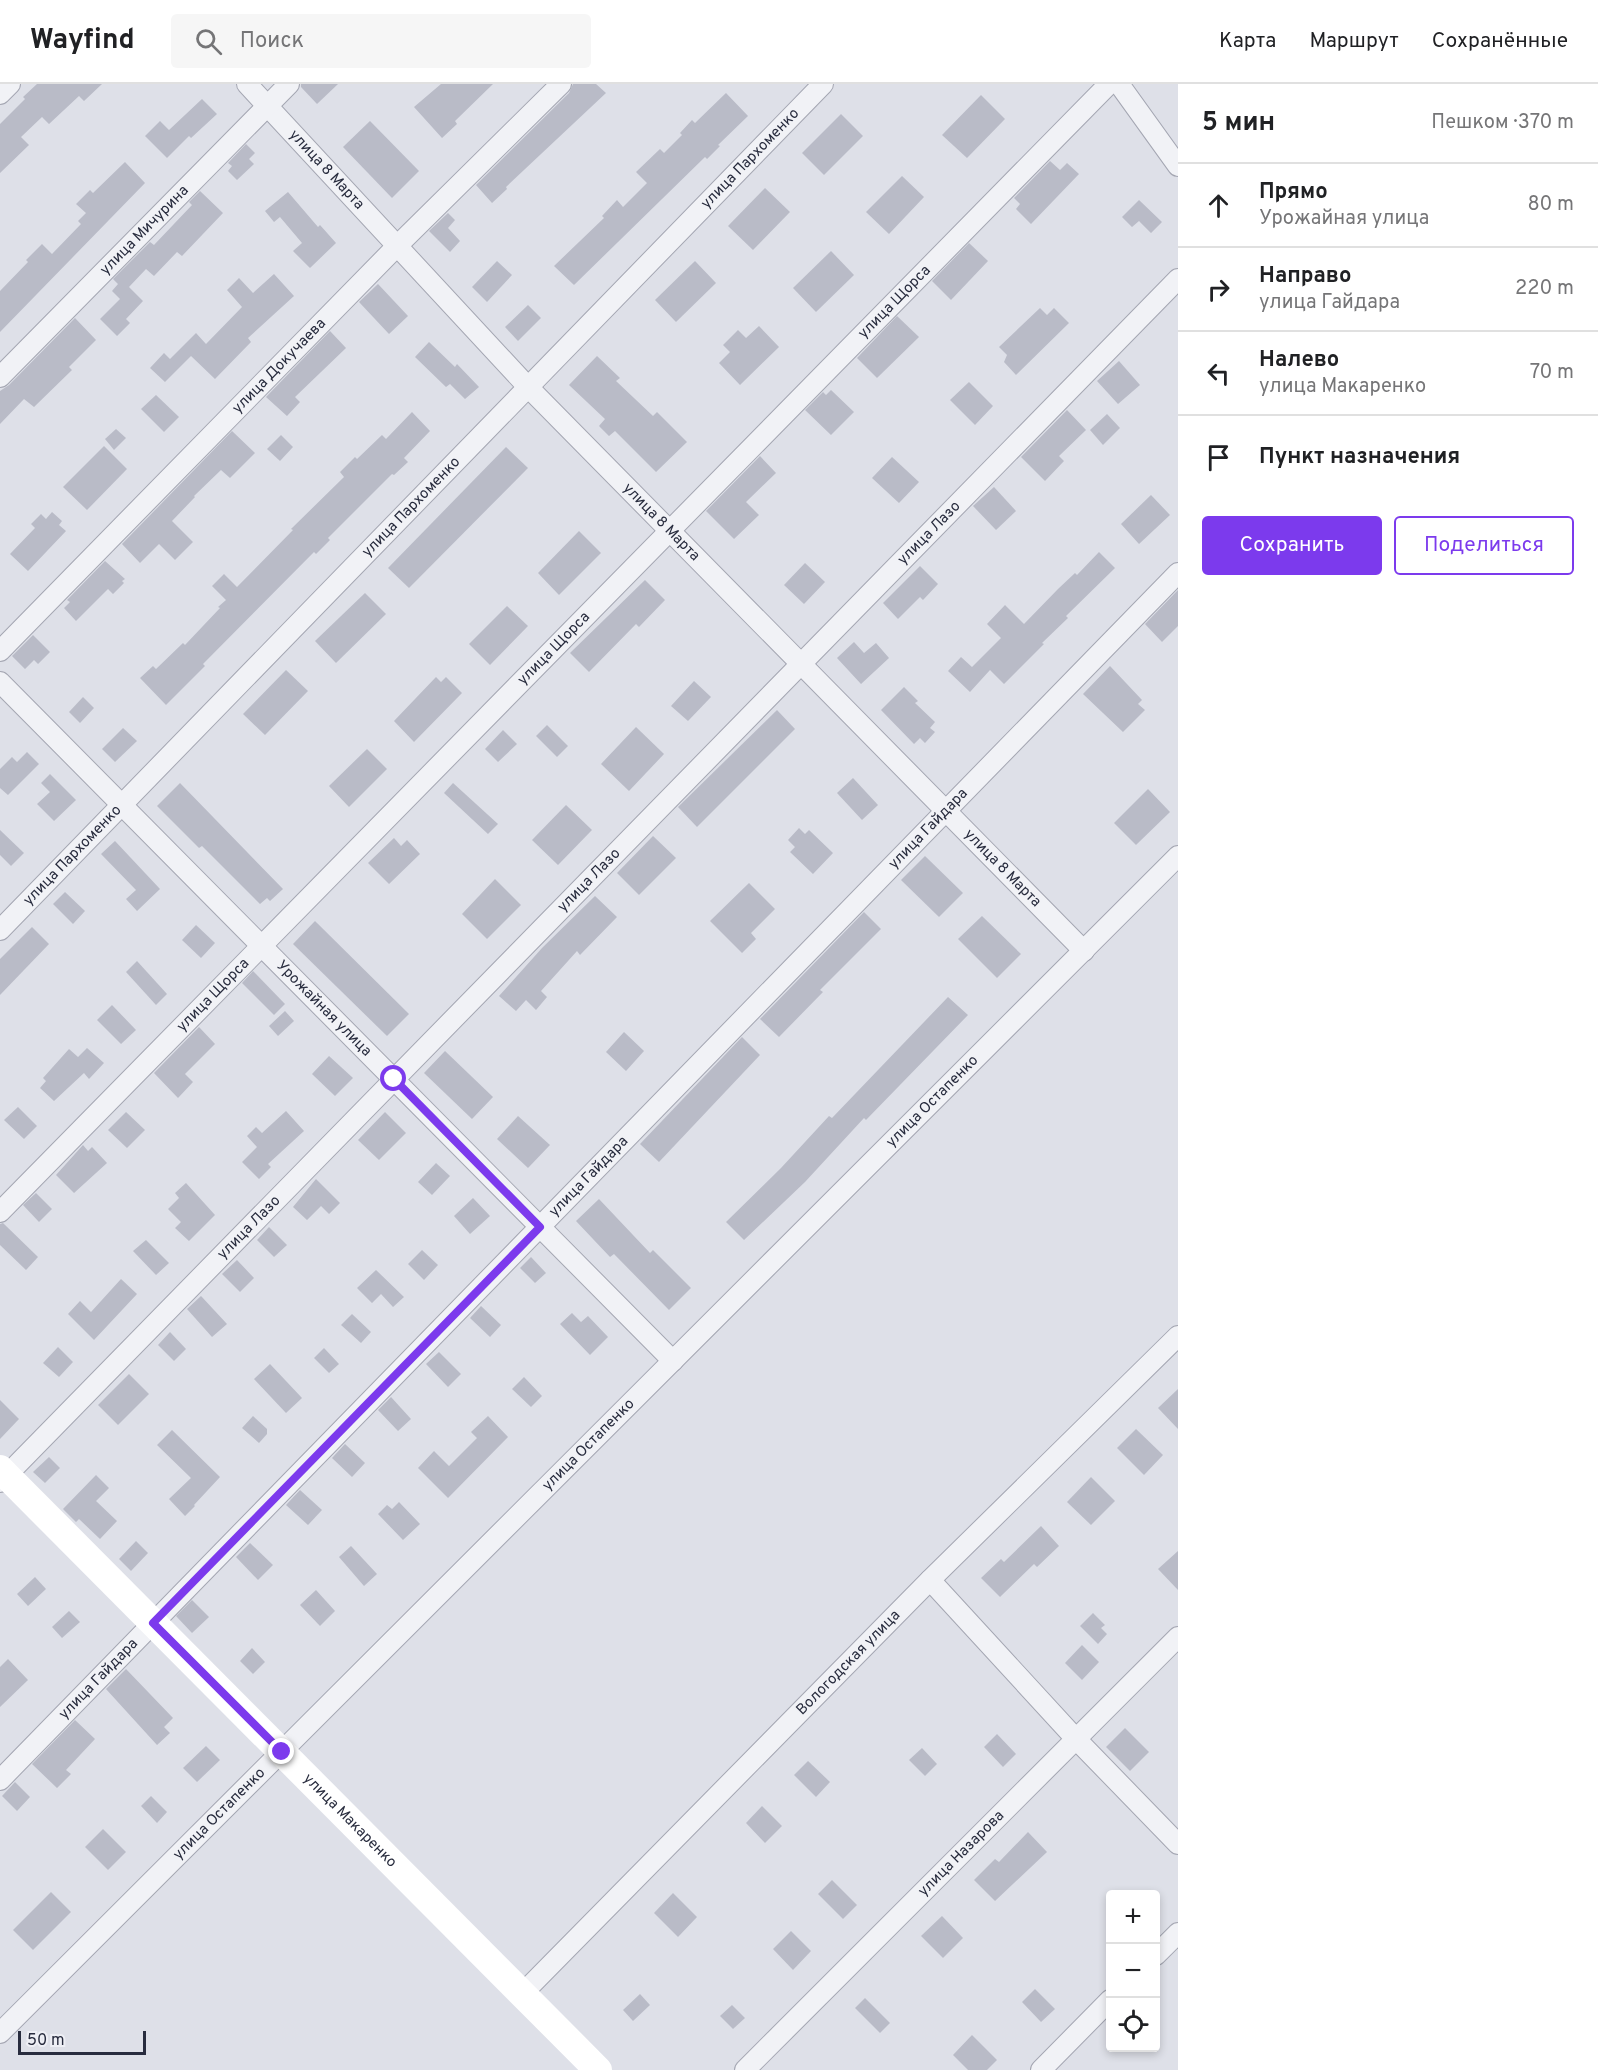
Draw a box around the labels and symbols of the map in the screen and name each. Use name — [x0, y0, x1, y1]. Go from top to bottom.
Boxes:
street label: улица Пархоменко — [697, 104, 804, 213]
street label: улица 8 Марта — [285, 126, 368, 214]
street label: улица Мичурина — [96, 181, 193, 279]
street label: улица Щорса — [854, 261, 935, 343]
street label: улица Докучаева — [228, 314, 330, 418]
street label: улица Пархоменко — [358, 453, 465, 561]
street label: улица 8 Марта — [619, 479, 704, 565]
street label: улица Лазо — [894, 497, 965, 569]
street label: улица Щорса — [514, 608, 594, 689]
street label: улица Гайдара — [885, 784, 972, 873]
street label: улица Пархоменко — [19, 801, 126, 910]
street label: улица 8 Марта — [960, 825, 1045, 911]
street label: улица Лазо — [554, 844, 625, 916]
street label: улица Щорса — [173, 954, 253, 1036]
street label: Урожайная улица — [272, 957, 376, 1061]
street label: улица Остапенко — [882, 1051, 983, 1152]
route start — [380, 1065, 406, 1091]
street label: улица Гайдара — [545, 1132, 633, 1221]
street label: улица Лазо — [213, 1192, 285, 1264]
street label: улица Остапенко — [538, 1395, 639, 1495]
street label: Вологодская улица — [792, 1606, 904, 1719]
street label: улица Гайдара — [55, 1635, 142, 1724]
route end — [268, 1738, 294, 1764]
street label: улица Остапенко — [169, 1764, 269, 1864]
street label: улица Макаренко — [299, 1769, 401, 1872]
street label: улица Назарова — [914, 1807, 1008, 1901]
scale bar — [18, 2028, 146, 2056]

